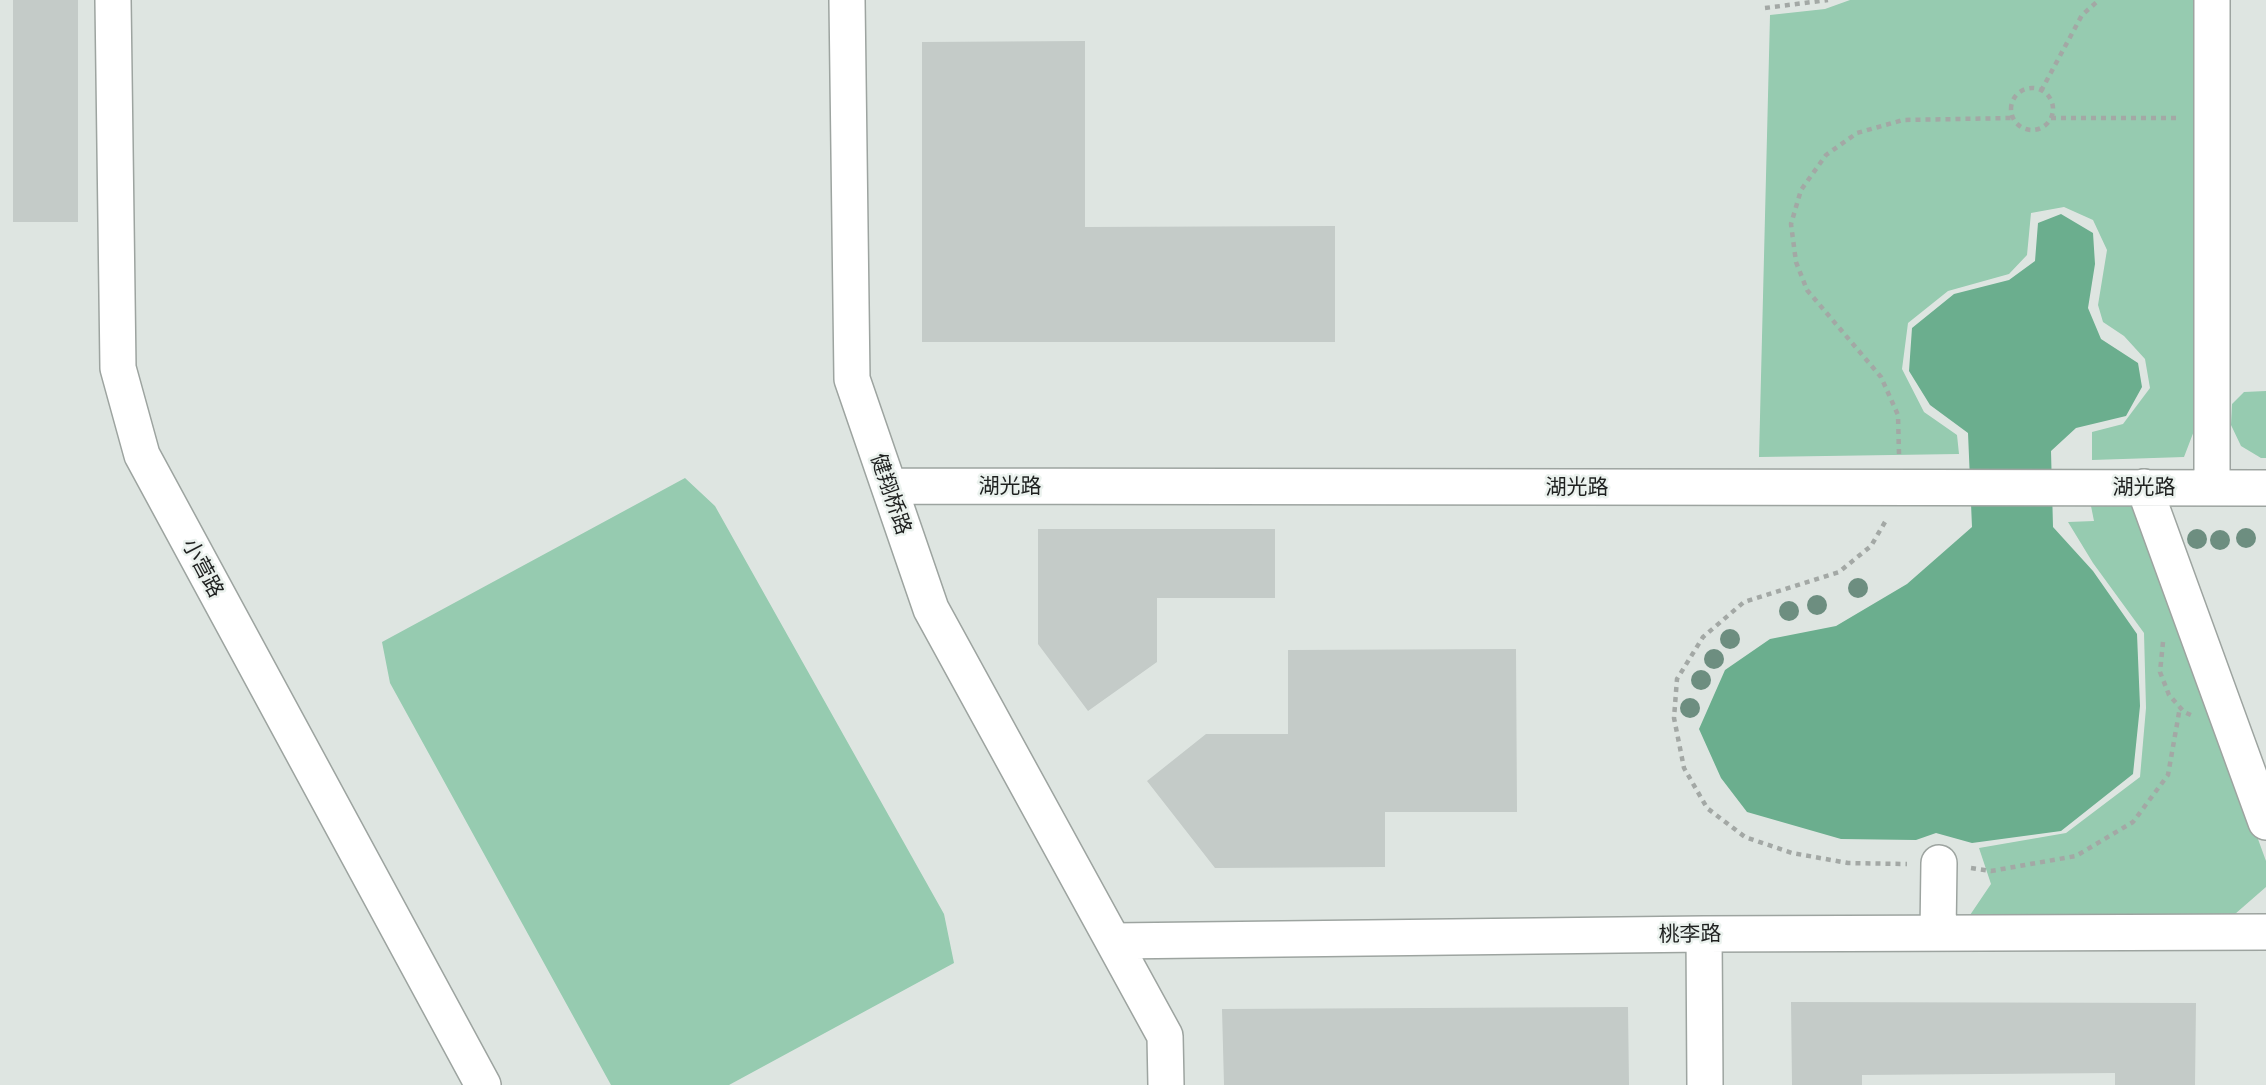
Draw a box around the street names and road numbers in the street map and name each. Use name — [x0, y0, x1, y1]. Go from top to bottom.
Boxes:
street label: 健翔桥路 — [865, 450, 917, 538]
street label: 湖光路 — [979, 473, 1041, 499]
street label: 湖光路 — [1546, 474, 1608, 500]
street label: 湖光路 — [2113, 474, 2175, 500]
street label: 小营路 — [177, 534, 229, 602]
street label: 桃李路 — [1658, 921, 1722, 947]

